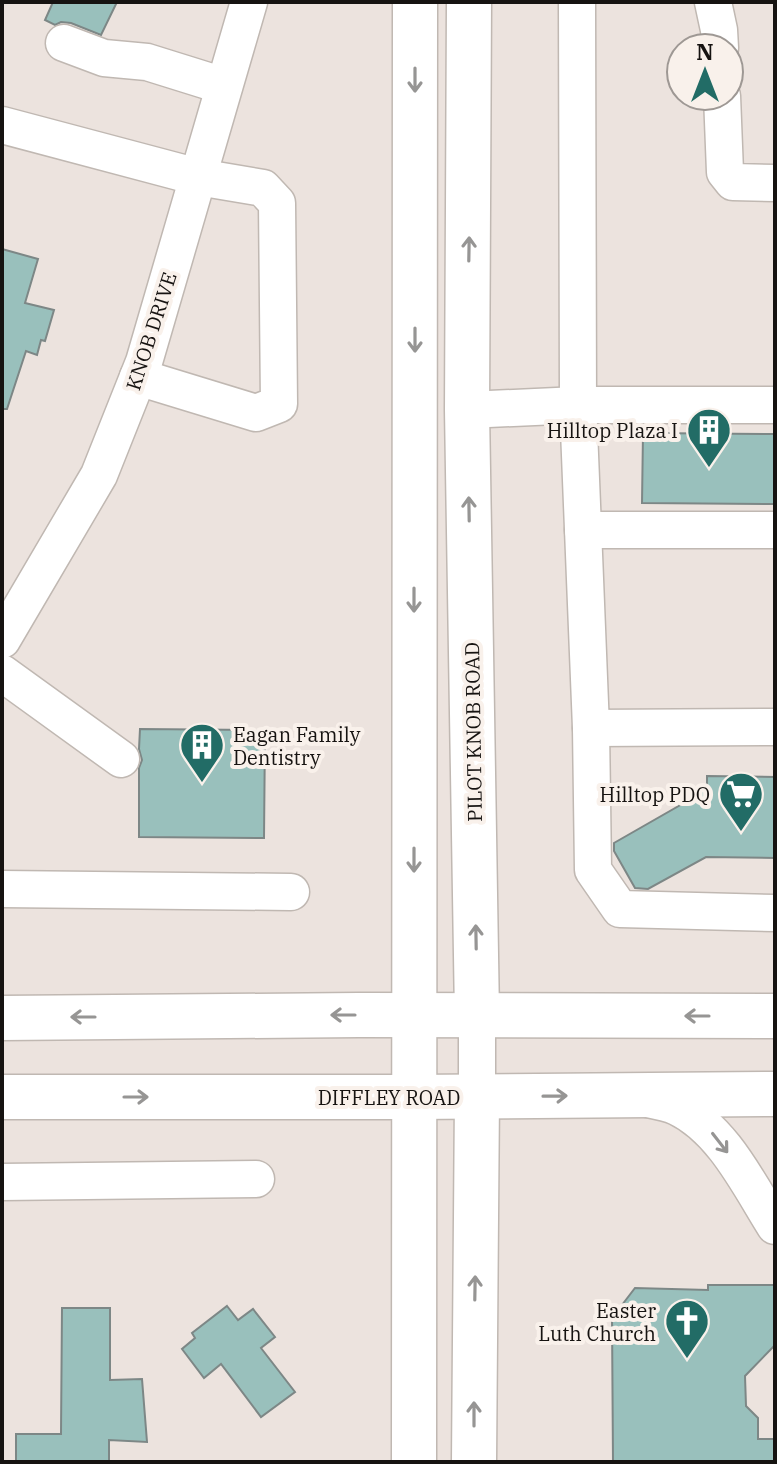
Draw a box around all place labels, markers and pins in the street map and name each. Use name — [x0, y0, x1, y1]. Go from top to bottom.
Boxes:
building icon: Hilltop Plaza I — [685, 406, 733, 469]
place label: Hilltop Plaza I — [547, 417, 678, 444]
building icon: Eagan Family Dentistry — [178, 721, 226, 784]
place label: Eagan Family Dentistry — [233, 721, 361, 771]
supermarket icon: Hilltop PDQ — [717, 770, 765, 833]
place label: Hilltop PDQ — [600, 781, 710, 808]
place label: Easter Luth Church — [538, 1297, 656, 1347]
church icon: Easter Luth Church — [663, 1297, 711, 1360]

